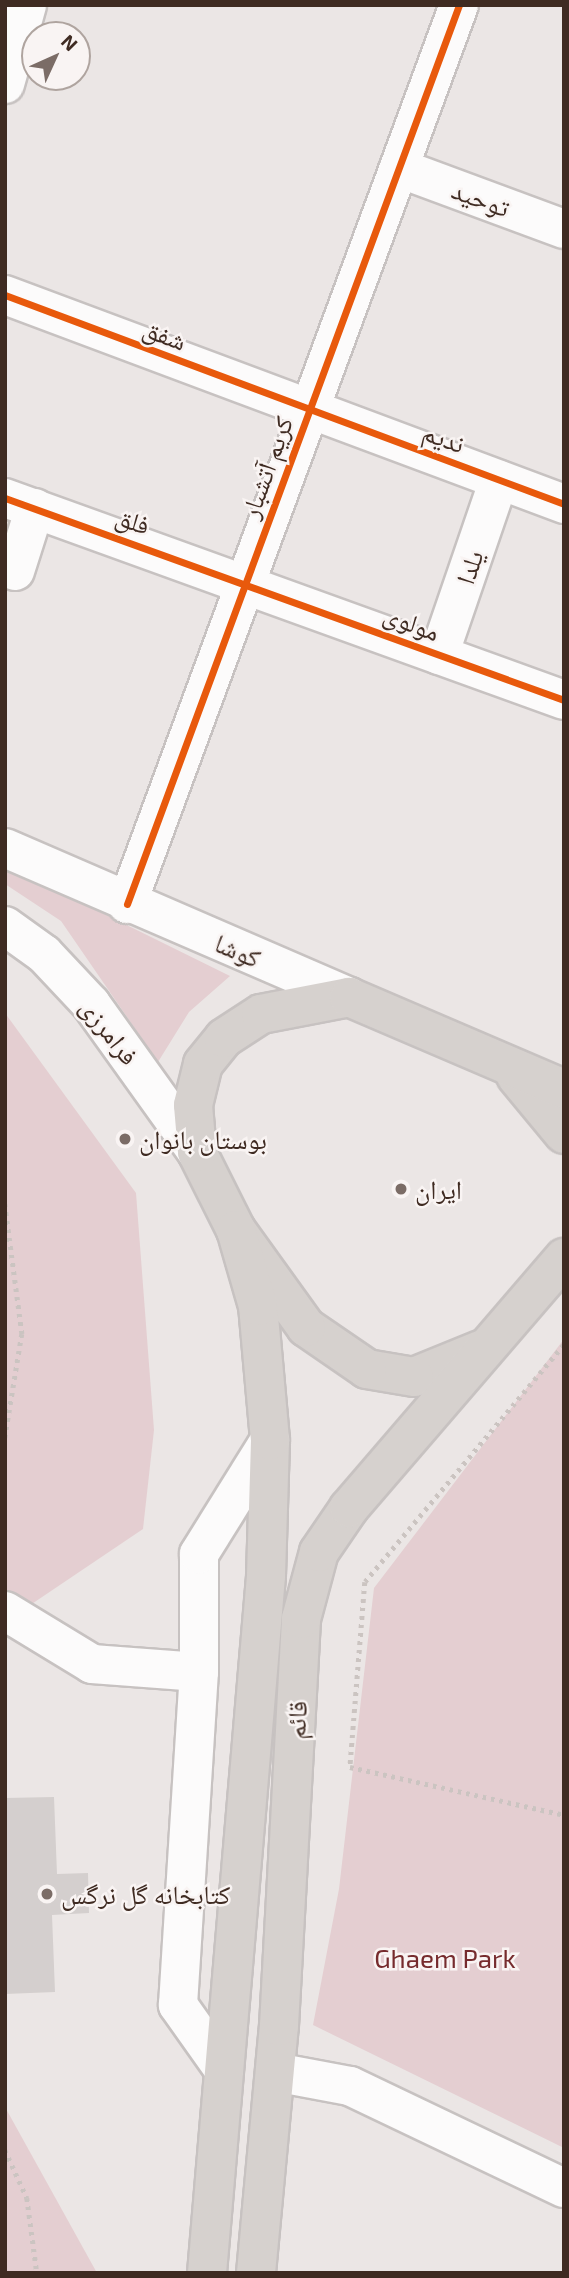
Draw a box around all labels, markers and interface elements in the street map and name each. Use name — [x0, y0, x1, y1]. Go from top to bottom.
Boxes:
north arrow — [21, 21, 91, 91]
text: N — [57, 29, 83, 55]
street label: توحید — [448, 173, 514, 223]
street label: شفق — [139, 312, 191, 356]
street label: کریم آتشبار — [233, 412, 299, 522]
street label: ندیم — [419, 415, 469, 459]
street label: فلق — [112, 500, 154, 540]
street label: یلدا — [449, 546, 489, 588]
street label: مولوی — [379, 597, 445, 647]
street label: کوشا — [210, 927, 266, 973]
street label: فرامرزی — [74, 991, 146, 1071]
place label: بوستان بانوان — [139, 1123, 267, 1155]
marker: بوستان بانوان — [117, 1131, 133, 1147]
place label: ایران — [415, 1173, 462, 1205]
marker: ایران — [393, 1181, 409, 1197]
street label: قائم — [279, 1700, 313, 1740]
place label: کتابخانه گل نرگس — [61, 1878, 230, 1910]
marker: کتابخانه گل نرگس — [39, 1886, 55, 1902]
park label: Ghaem Park — [374, 1942, 516, 1974]

